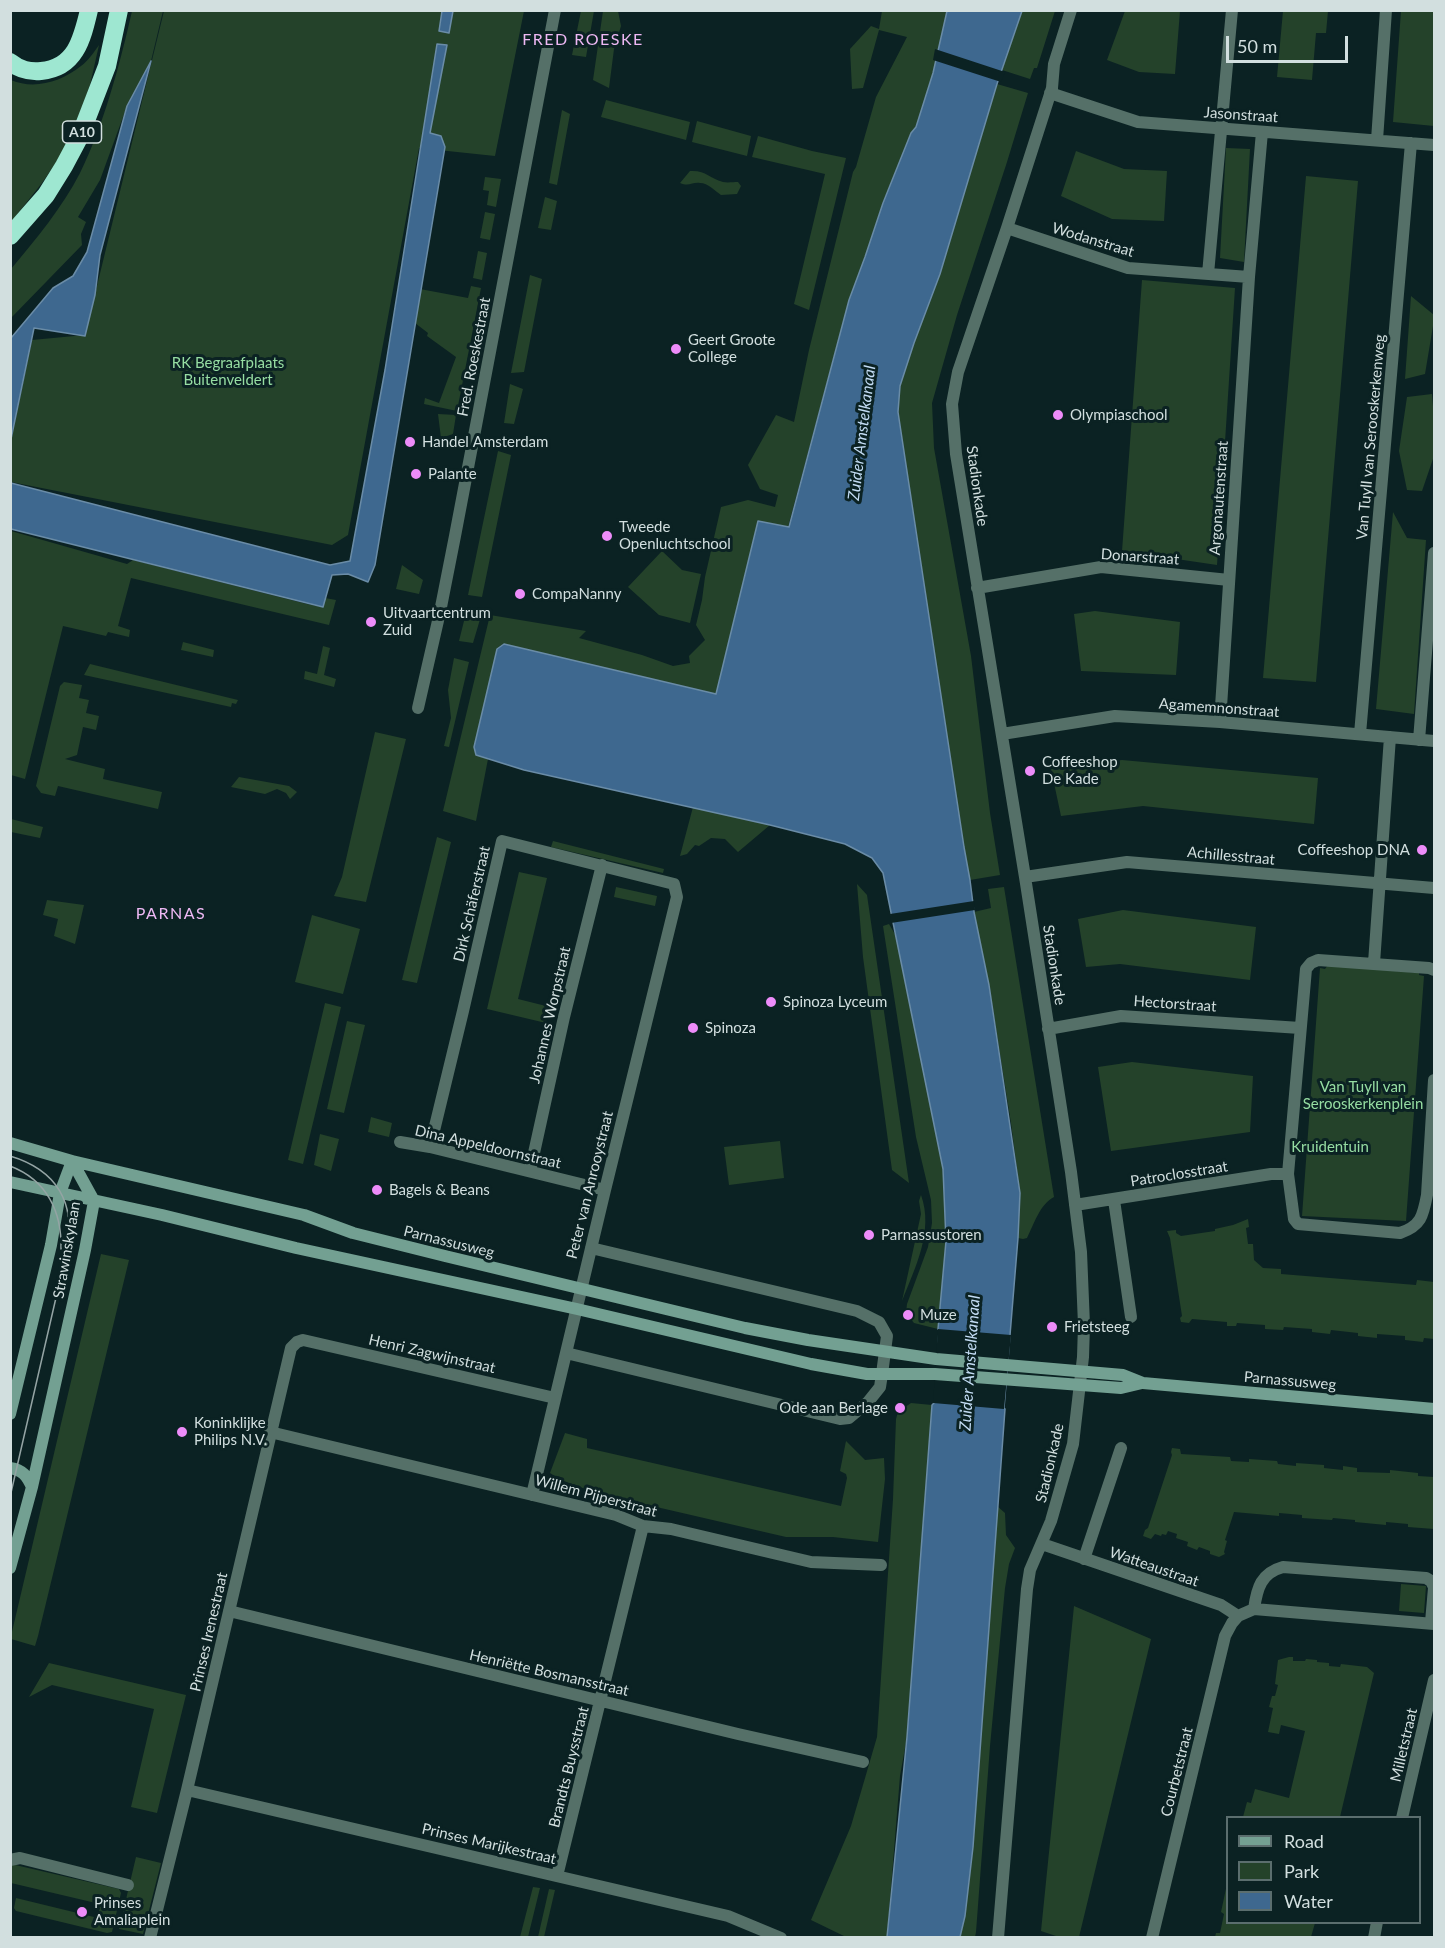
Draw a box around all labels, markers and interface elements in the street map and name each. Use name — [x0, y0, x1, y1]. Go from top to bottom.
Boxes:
scale bar — [1229, 24, 1350, 62]
district label: FRED ROESKE — [522, 30, 644, 50]
text: 50 m — [1237, 35, 1277, 57]
street label: Jasonstraat — [1203, 103, 1279, 127]
road number: A10 — [62, 121, 101, 143]
street label: Wodanstraat — [1050, 219, 1136, 261]
street label: Fred. Roeskestraat — [454, 296, 494, 418]
place label: Geert Groote College — [688, 331, 776, 366]
street label: Van Tuyll van Serooskerkenweg — [1353, 333, 1389, 541]
marker: Geert Groote College — [669, 342, 683, 356]
park label: RK Begraafplaats Buitenveldert — [172, 354, 284, 389]
water label: Zuider Amstelkanaal — [844, 364, 880, 502]
place label: Olympiaschool — [1070, 406, 1168, 424]
marker: Olympiaschool — [1051, 408, 1065, 422]
place label: Handel Amsterdam — [422, 433, 548, 451]
marker: Handel Amsterdam — [403, 435, 417, 449]
street label: Argonautenstraat — [1206, 440, 1232, 556]
street label: Stadionkade — [962, 445, 992, 527]
place label: Palante — [428, 465, 477, 483]
marker: Palante — [409, 467, 423, 481]
place label: Tweede Openluchtschool — [619, 518, 731, 553]
marker: Tweede Openluchtschool — [600, 529, 614, 543]
street label: Donarstraat — [1100, 545, 1180, 569]
place label: CompaNanny — [532, 585, 621, 603]
marker: CompaNanny — [513, 587, 527, 601]
place label: Uitvaartcentrum Zuid — [383, 604, 491, 639]
marker: Uitvaartcentrum Zuid — [364, 615, 378, 629]
street label: Agamemnonstraat — [1158, 695, 1280, 721]
place label: Coffeeshop De Kade — [1042, 753, 1118, 788]
marker: Coffeeshop De Kade — [1023, 764, 1037, 778]
place label: Coffeeshop DNA — [1298, 841, 1410, 859]
street label: Achillesstraat — [1186, 843, 1276, 869]
marker: Coffeeshop DNA — [1415, 843, 1429, 857]
street label: Dirk Schäferstraat — [450, 844, 494, 964]
district label: PARNAS — [136, 904, 206, 924]
street label: Stadionkade — [1039, 924, 1069, 1006]
street label: Johannes Worpstraat — [526, 945, 574, 1085]
street label: Hectorstraat — [1133, 992, 1217, 1016]
place label: Spinoza Lyceum — [783, 993, 887, 1011]
marker: Spinoza Lyceum — [764, 995, 778, 1009]
place label: Spinoza — [705, 1019, 756, 1037]
marker: Spinoza — [686, 1021, 700, 1035]
park label: Van Tuyll van Serooskerkenplein — [1303, 1078, 1423, 1113]
street label: Peter van Anrooystraat — [563, 1109, 617, 1261]
street label: Dina Appeldoornstraat — [413, 1121, 563, 1173]
park label: Kruidentuin — [1291, 1138, 1369, 1156]
street label: Patroclosstraat — [1129, 1157, 1229, 1191]
place label: Bagels & Beans — [389, 1181, 490, 1199]
marker: Bagels & Beans — [370, 1183, 384, 1197]
street label: Strawinskylaan — [50, 1200, 84, 1300]
street label: Parnassusweg — [402, 1222, 496, 1262]
place label: Parnassustoren — [881, 1226, 982, 1244]
marker: Parnassustoren — [862, 1228, 876, 1242]
water label: Zuider Amstelkanaal — [956, 1295, 984, 1431]
place label: Muze — [920, 1306, 957, 1324]
marker: Muze — [901, 1308, 915, 1322]
place label: Frietsteeg — [1064, 1318, 1130, 1336]
marker: Frietsteeg — [1045, 1320, 1059, 1334]
street label: Henri Zagwijnstraat — [367, 1331, 497, 1377]
street label: Parnassusweg — [1243, 1368, 1337, 1394]
place label: Ode aan Berlage — [779, 1399, 888, 1417]
marker: Ode aan Berlage — [893, 1401, 907, 1415]
place label: Koninklijke Philips N.V. — [194, 1414, 267, 1449]
street label: Stadionkade — [1032, 1422, 1068, 1504]
marker: Koninklijke Philips N.V. — [175, 1425, 189, 1439]
street label: Willem Pijperstraat — [533, 1471, 659, 1521]
street label: Watteaustraat — [1107, 1543, 1201, 1591]
street label: Prinses Irenestraat — [187, 1571, 231, 1693]
street label: Henriëtte Bosmansstraat — [468, 1646, 630, 1700]
street label: Brandts Buysstraat — [545, 1705, 593, 1829]
street label: Milletstraat — [1387, 1706, 1421, 1784]
street label: Courbetstraat — [1157, 1726, 1197, 1818]
legend — [1226, 1816, 1421, 1924]
street label: Prinses Marijkestraat — [420, 1820, 558, 1868]
text: Road — [1284, 1830, 1324, 1852]
text: Park — [1284, 1860, 1319, 1882]
text: Water — [1284, 1890, 1333, 1912]
place label: Prinses Amaliaplein — [94, 1894, 170, 1929]
marker: Prinses Amaliaplein — [75, 1905, 89, 1919]

